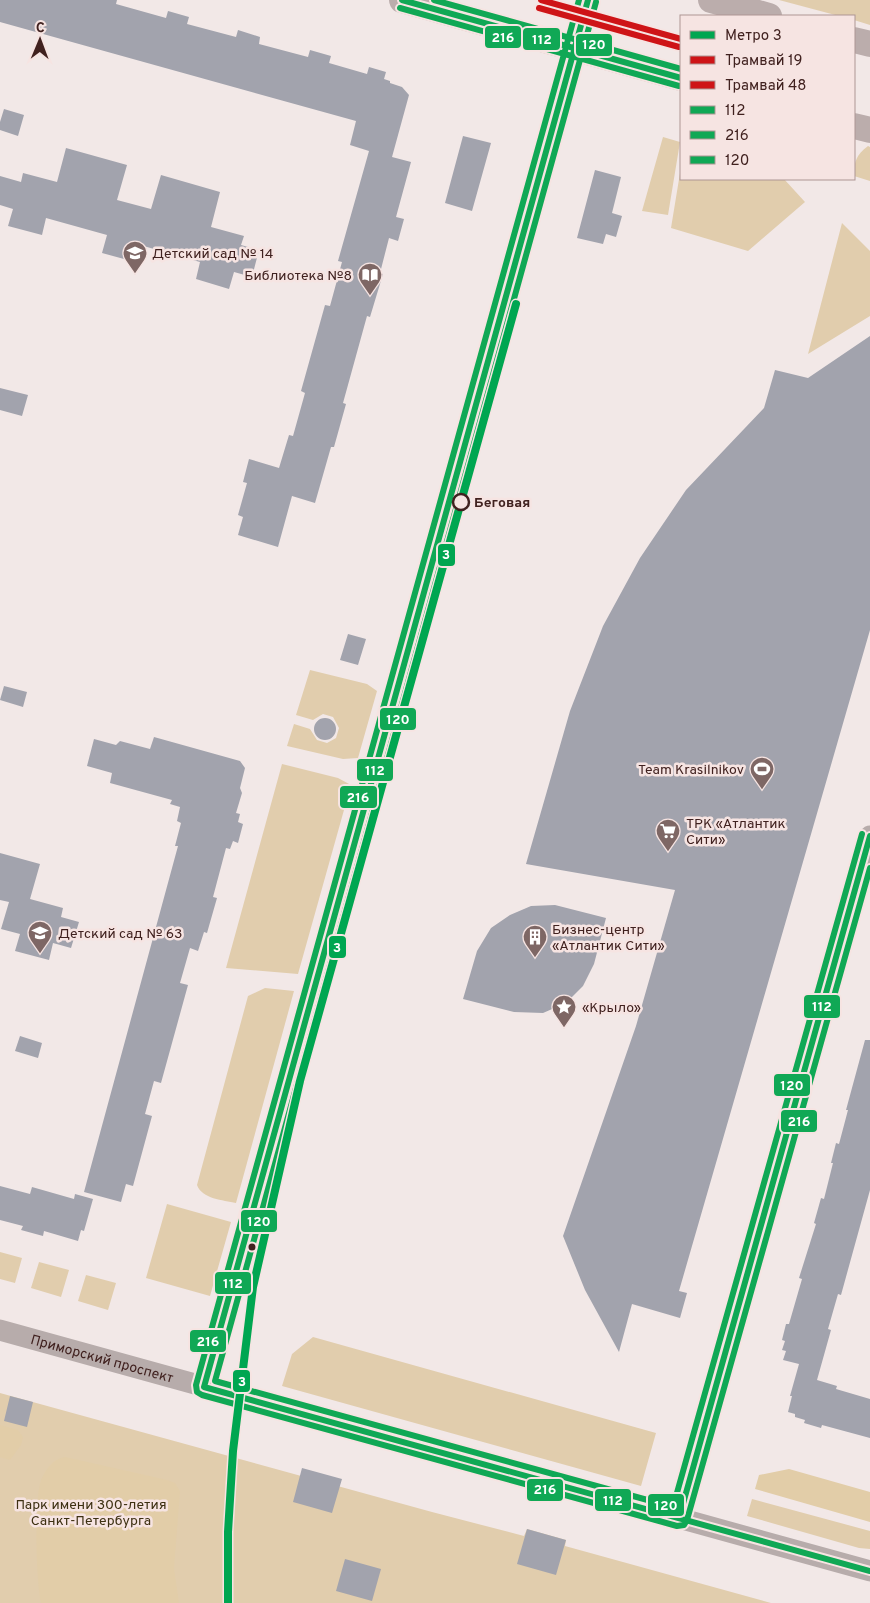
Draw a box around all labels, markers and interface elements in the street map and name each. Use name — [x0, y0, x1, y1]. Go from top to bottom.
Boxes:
north arrow — [15, 15, 65, 65]
legend — [680, 15, 855, 180]
text: С — [36, 20, 45, 37]
line badge: 216 — [484, 25, 522, 49]
line badge: 112 — [522, 27, 561, 51]
text: Метро 3 — [725, 27, 782, 46]
text: 216 — [492, 30, 514, 47]
text: 112 — [532, 32, 552, 49]
line badge: 120 — [575, 33, 613, 57]
text: 120 — [582, 37, 606, 54]
text: Трамвай 19 — [725, 52, 803, 71]
text: Трамвай 48 — [725, 77, 806, 96]
text: 112 — [725, 102, 745, 121]
text: 216 — [725, 127, 749, 146]
text: 120 — [725, 152, 749, 171]
school or university icon: Детский сад № 14 — [122, 240, 148, 274]
place label: Детский сад № 14 — [152, 246, 273, 263]
library icon: Библиотека №8 — [357, 262, 383, 296]
place label: Библиотека №8 — [244, 268, 352, 285]
marker: Беговая — [452, 493, 470, 511]
place label: Беговая — [474, 495, 530, 512]
line badge: 3 — [437, 543, 456, 567]
text: 3 — [442, 547, 450, 564]
line badge: 120 — [379, 707, 417, 731]
text: 120 — [386, 712, 410, 729]
sports icon: Team Krasilnikov — [749, 756, 775, 790]
line badge: 112 — [356, 758, 394, 782]
place label: Team Krasilnikov — [638, 762, 744, 779]
text: 112 — [365, 763, 385, 780]
line badge: 216 — [339, 785, 378, 809]
text: 216 — [347, 790, 369, 807]
place label: ТРК «Атлантик Сити» — [686, 816, 786, 849]
supermarket icon: ТРК «Атлантик Сити» — [655, 818, 681, 852]
school or university icon: Детский сад № 63 — [27, 920, 53, 954]
place label: Бизнес-центр «Атлантик Сити» — [552, 922, 665, 955]
building icon: Бизнес-центр «Атлантик Сити» — [522, 924, 548, 958]
place label: Детский сад № 63 — [58, 926, 183, 943]
line badge: 3 — [328, 935, 347, 959]
text: 3 — [333, 940, 341, 957]
place icon: «Крыло» — [551, 994, 577, 1028]
line badge: 112 — [803, 994, 841, 1019]
text: 112 — [812, 999, 832, 1016]
place label: «Крыло» — [582, 1000, 641, 1017]
line badge: 120 — [773, 1073, 811, 1097]
text: 120 — [780, 1078, 804, 1095]
line badge: 216 — [780, 1109, 818, 1133]
text: 216 — [788, 1114, 810, 1131]
line badge: 120 — [240, 1209, 278, 1233]
text: 120 — [247, 1214, 271, 1231]
unlabelled marker — [247, 1242, 257, 1252]
line badge: 112 — [214, 1271, 252, 1295]
text: 112 — [223, 1276, 243, 1293]
line badge: 216 — [189, 1329, 227, 1353]
street label: Приморский проспект — [28, 1332, 175, 1388]
text: 216 — [197, 1334, 219, 1351]
line badge: 3 — [232, 1369, 251, 1393]
text: 3 — [238, 1374, 246, 1391]
line badge: 216 — [526, 1478, 564, 1502]
text: 216 — [534, 1482, 556, 1499]
line badge: 112 — [594, 1488, 632, 1512]
text: 112 — [603, 1493, 623, 1510]
line badge: 120 — [647, 1493, 685, 1517]
park label: Парк имени 300-летия Санкт-Петербурга — [15, 1497, 167, 1530]
text: 120 — [654, 1498, 678, 1515]

